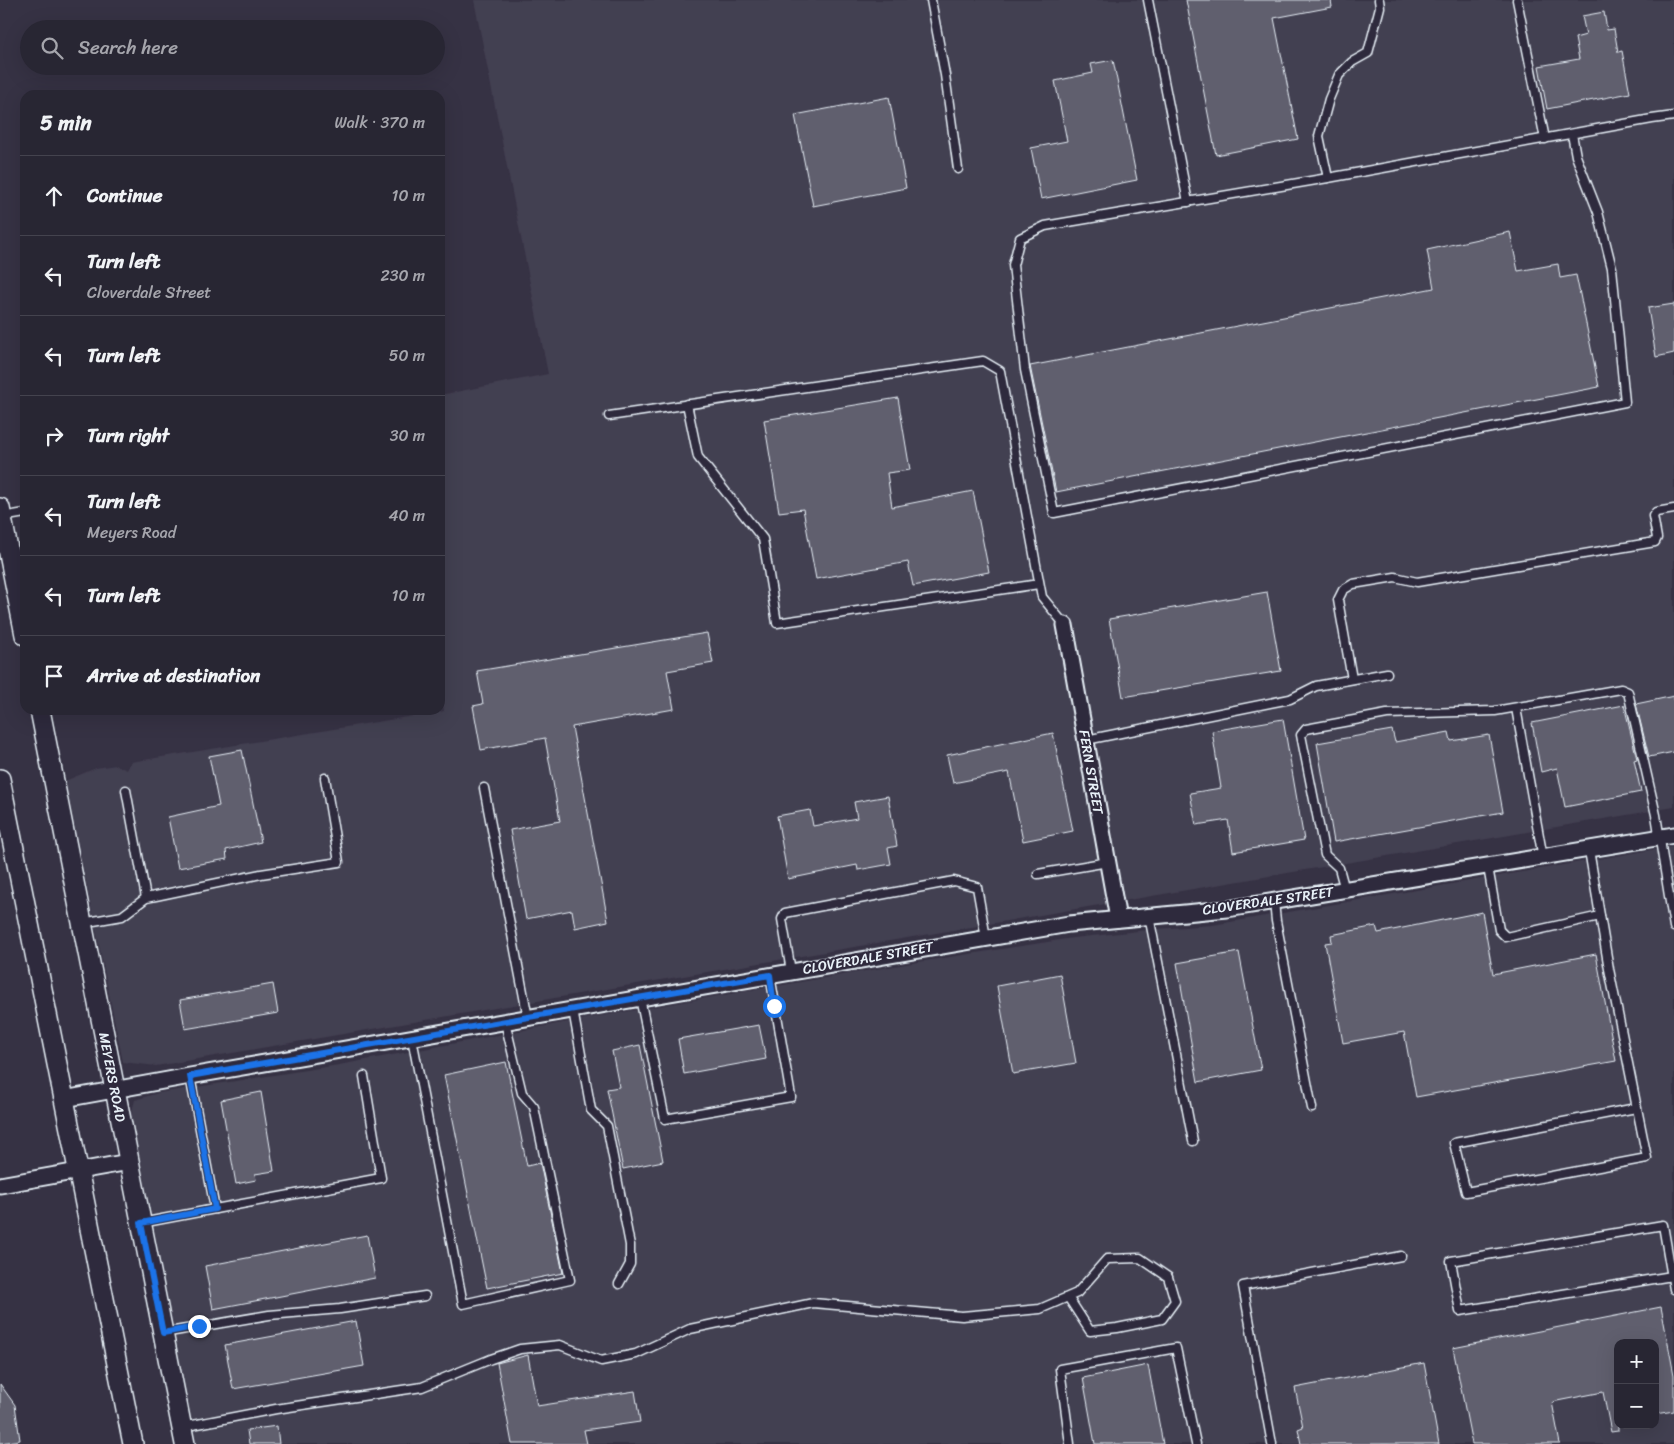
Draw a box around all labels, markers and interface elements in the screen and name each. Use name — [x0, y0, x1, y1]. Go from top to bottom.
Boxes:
search box — [20, 20, 445, 75]
text: Search here — [78, 31, 178, 64]
icon: search — [38, 34, 66, 62]
text: 5 min — [40, 104, 92, 142]
text: Walk · 370 m — [334, 108, 425, 137]
text: Continue — [87, 179, 163, 212]
text: 10 m — [392, 181, 425, 210]
icon: ahead — [40, 182, 68, 210]
text: Turn left — [87, 245, 160, 278]
text: 230 m — [380, 261, 425, 290]
icon: left — [40, 262, 68, 290]
text: Cloverdale Street — [87, 278, 211, 307]
text: Turn left — [87, 339, 160, 372]
text: 50 m — [389, 341, 425, 370]
icon: left — [40, 342, 68, 370]
text: Turn right — [87, 419, 169, 452]
text: 30 m — [390, 421, 425, 450]
icon: right — [40, 422, 68, 450]
text: Turn left — [87, 485, 160, 518]
text: 40 m — [388, 501, 425, 530]
icon: left — [40, 502, 68, 530]
text: Meyers Road — [87, 518, 176, 547]
text: Turn left — [87, 579, 160, 612]
text: 10 m — [392, 581, 425, 610]
icon: left — [40, 582, 68, 610]
text: Arrive at destination — [87, 659, 260, 692]
icon: arrive — [40, 662, 68, 690]
street label: FERN STREET — [1071, 728, 1111, 817]
street label: CLOVERDALE STREET — [1201, 879, 1336, 923]
street label: CLOVERDALE STREET — [801, 934, 936, 982]
route start — [763, 995, 786, 1018]
street label: MEYERS ROAD — [91, 1030, 133, 1124]
route end — [188, 1315, 211, 1338]
map controls — [1614, 1339, 1659, 1429]
button: + — [1614, 1339, 1659, 1384]
button: − — [1614, 1384, 1659, 1429]

